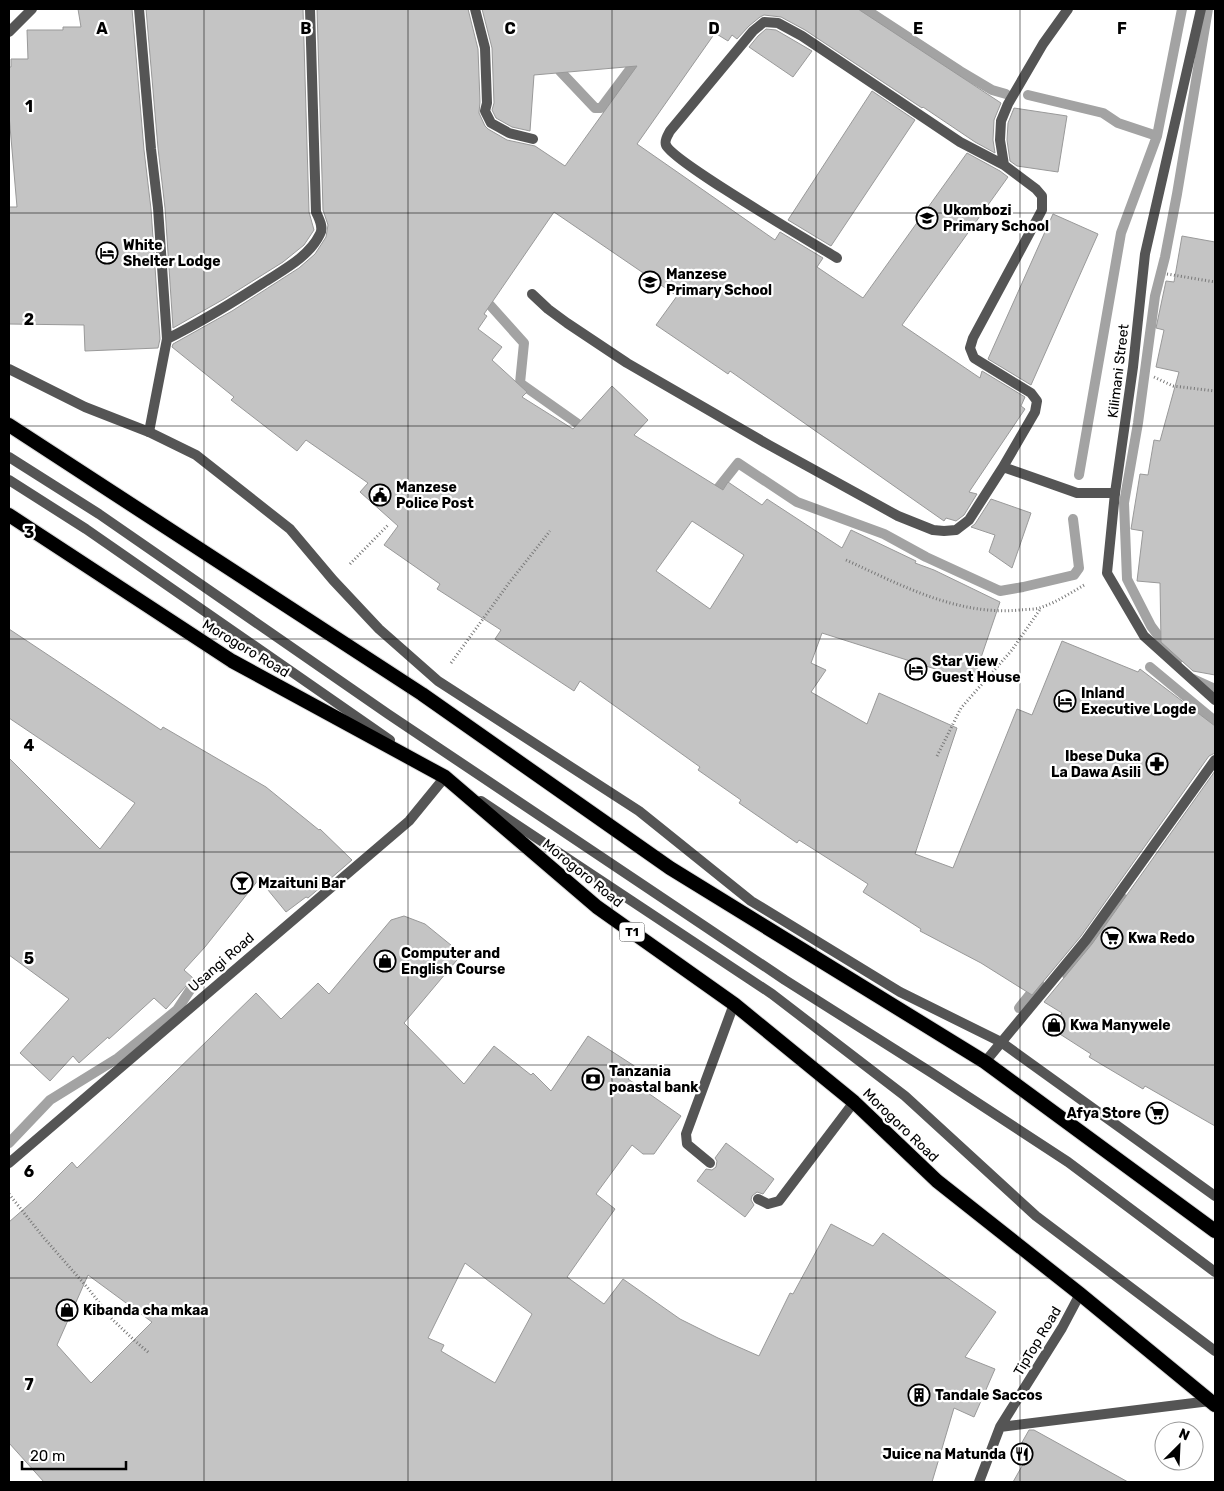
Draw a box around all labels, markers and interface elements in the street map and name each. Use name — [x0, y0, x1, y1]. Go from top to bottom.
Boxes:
text: A — [96, 19, 108, 38]
text: B — [300, 19, 312, 38]
text: C — [504, 19, 516, 38]
text: D — [708, 19, 720, 38]
text: E — [913, 19, 923, 38]
text: F — [1117, 19, 1127, 38]
text: 1 — [25, 97, 33, 116]
place label: Ukombozi Primary School — [943, 202, 1049, 235]
school or university icon: Ukombozi Primary School — [915, 206, 939, 230]
place label: White Shelter Lodge — [123, 237, 221, 270]
hotel icon: White Shelter Lodge — [95, 241, 119, 265]
place label: Manzese Primary School — [666, 266, 772, 299]
school or university icon: Manzese Primary School — [638, 270, 662, 294]
text: 2 — [24, 310, 34, 329]
street label: Kilimani Street — [1104, 323, 1133, 419]
place label: Manzese Police Post — [396, 479, 474, 512]
public building icon: Manzese Police Post — [368, 483, 392, 507]
text: 3 — [24, 523, 34, 542]
street label: Morogoro Road — [199, 616, 292, 681]
place label: Star View Guest House — [932, 653, 1021, 686]
hotel icon: Star View Guest House — [904, 657, 928, 681]
place label: Inland Executive Logde — [1081, 685, 1196, 718]
hotel icon: Inland Executive Logde — [1053, 689, 1077, 713]
text: 4 — [24, 736, 35, 755]
place label: Ibese Duka La Dawa Asili — [1051, 748, 1141, 781]
pharmacy icon: Ibese Duka La Dawa Asili — [1145, 752, 1169, 776]
street label: Morogoro Road — [539, 836, 626, 911]
bar icon: Mzaituni Bar — [230, 871, 254, 895]
place label: Mzaituni Bar — [258, 875, 346, 892]
road number: T1 — [620, 922, 644, 942]
supermarket icon: Kwa Redo — [1100, 926, 1124, 950]
street label: Usangi Road — [185, 929, 258, 996]
place label: Kwa Redo — [1128, 930, 1195, 947]
place label: Computer and English Course — [401, 945, 505, 978]
text: 5 — [24, 949, 34, 968]
shop icon: Computer and English Course — [373, 949, 397, 973]
shop icon: Kwa Manywele — [1042, 1013, 1066, 1037]
place label: Kwa Manywele — [1070, 1017, 1171, 1034]
place label: Tanzania poastal bank — [609, 1063, 699, 1096]
bank icon: Tanzania poastal bank — [581, 1067, 605, 1091]
street label: Morogoro Road — [859, 1085, 942, 1166]
supermarket icon: Afya Store — [1145, 1101, 1169, 1125]
place label: Afya Store — [1067, 1105, 1141, 1122]
text: 6 — [24, 1162, 34, 1181]
shop icon: Kibanda cha mkaa — [55, 1298, 79, 1322]
place label: Kibanda cha mkaa — [83, 1302, 208, 1319]
street label: TipTop Road — [1010, 1303, 1065, 1379]
text: 7 — [24, 1375, 34, 1394]
building icon: Tandale Saccos — [907, 1383, 931, 1407]
place label: Tandale Saccos — [935, 1387, 1043, 1404]
north arrow — [1154, 1421, 1204, 1471]
text: N — [1176, 1425, 1192, 1444]
scale bar — [22, 1438, 126, 1470]
restaurant icon: Juice na Matunda — [1010, 1442, 1034, 1466]
place label: Juice na Matunda — [882, 1446, 1006, 1463]
text: 20 m — [30, 1447, 65, 1465]

